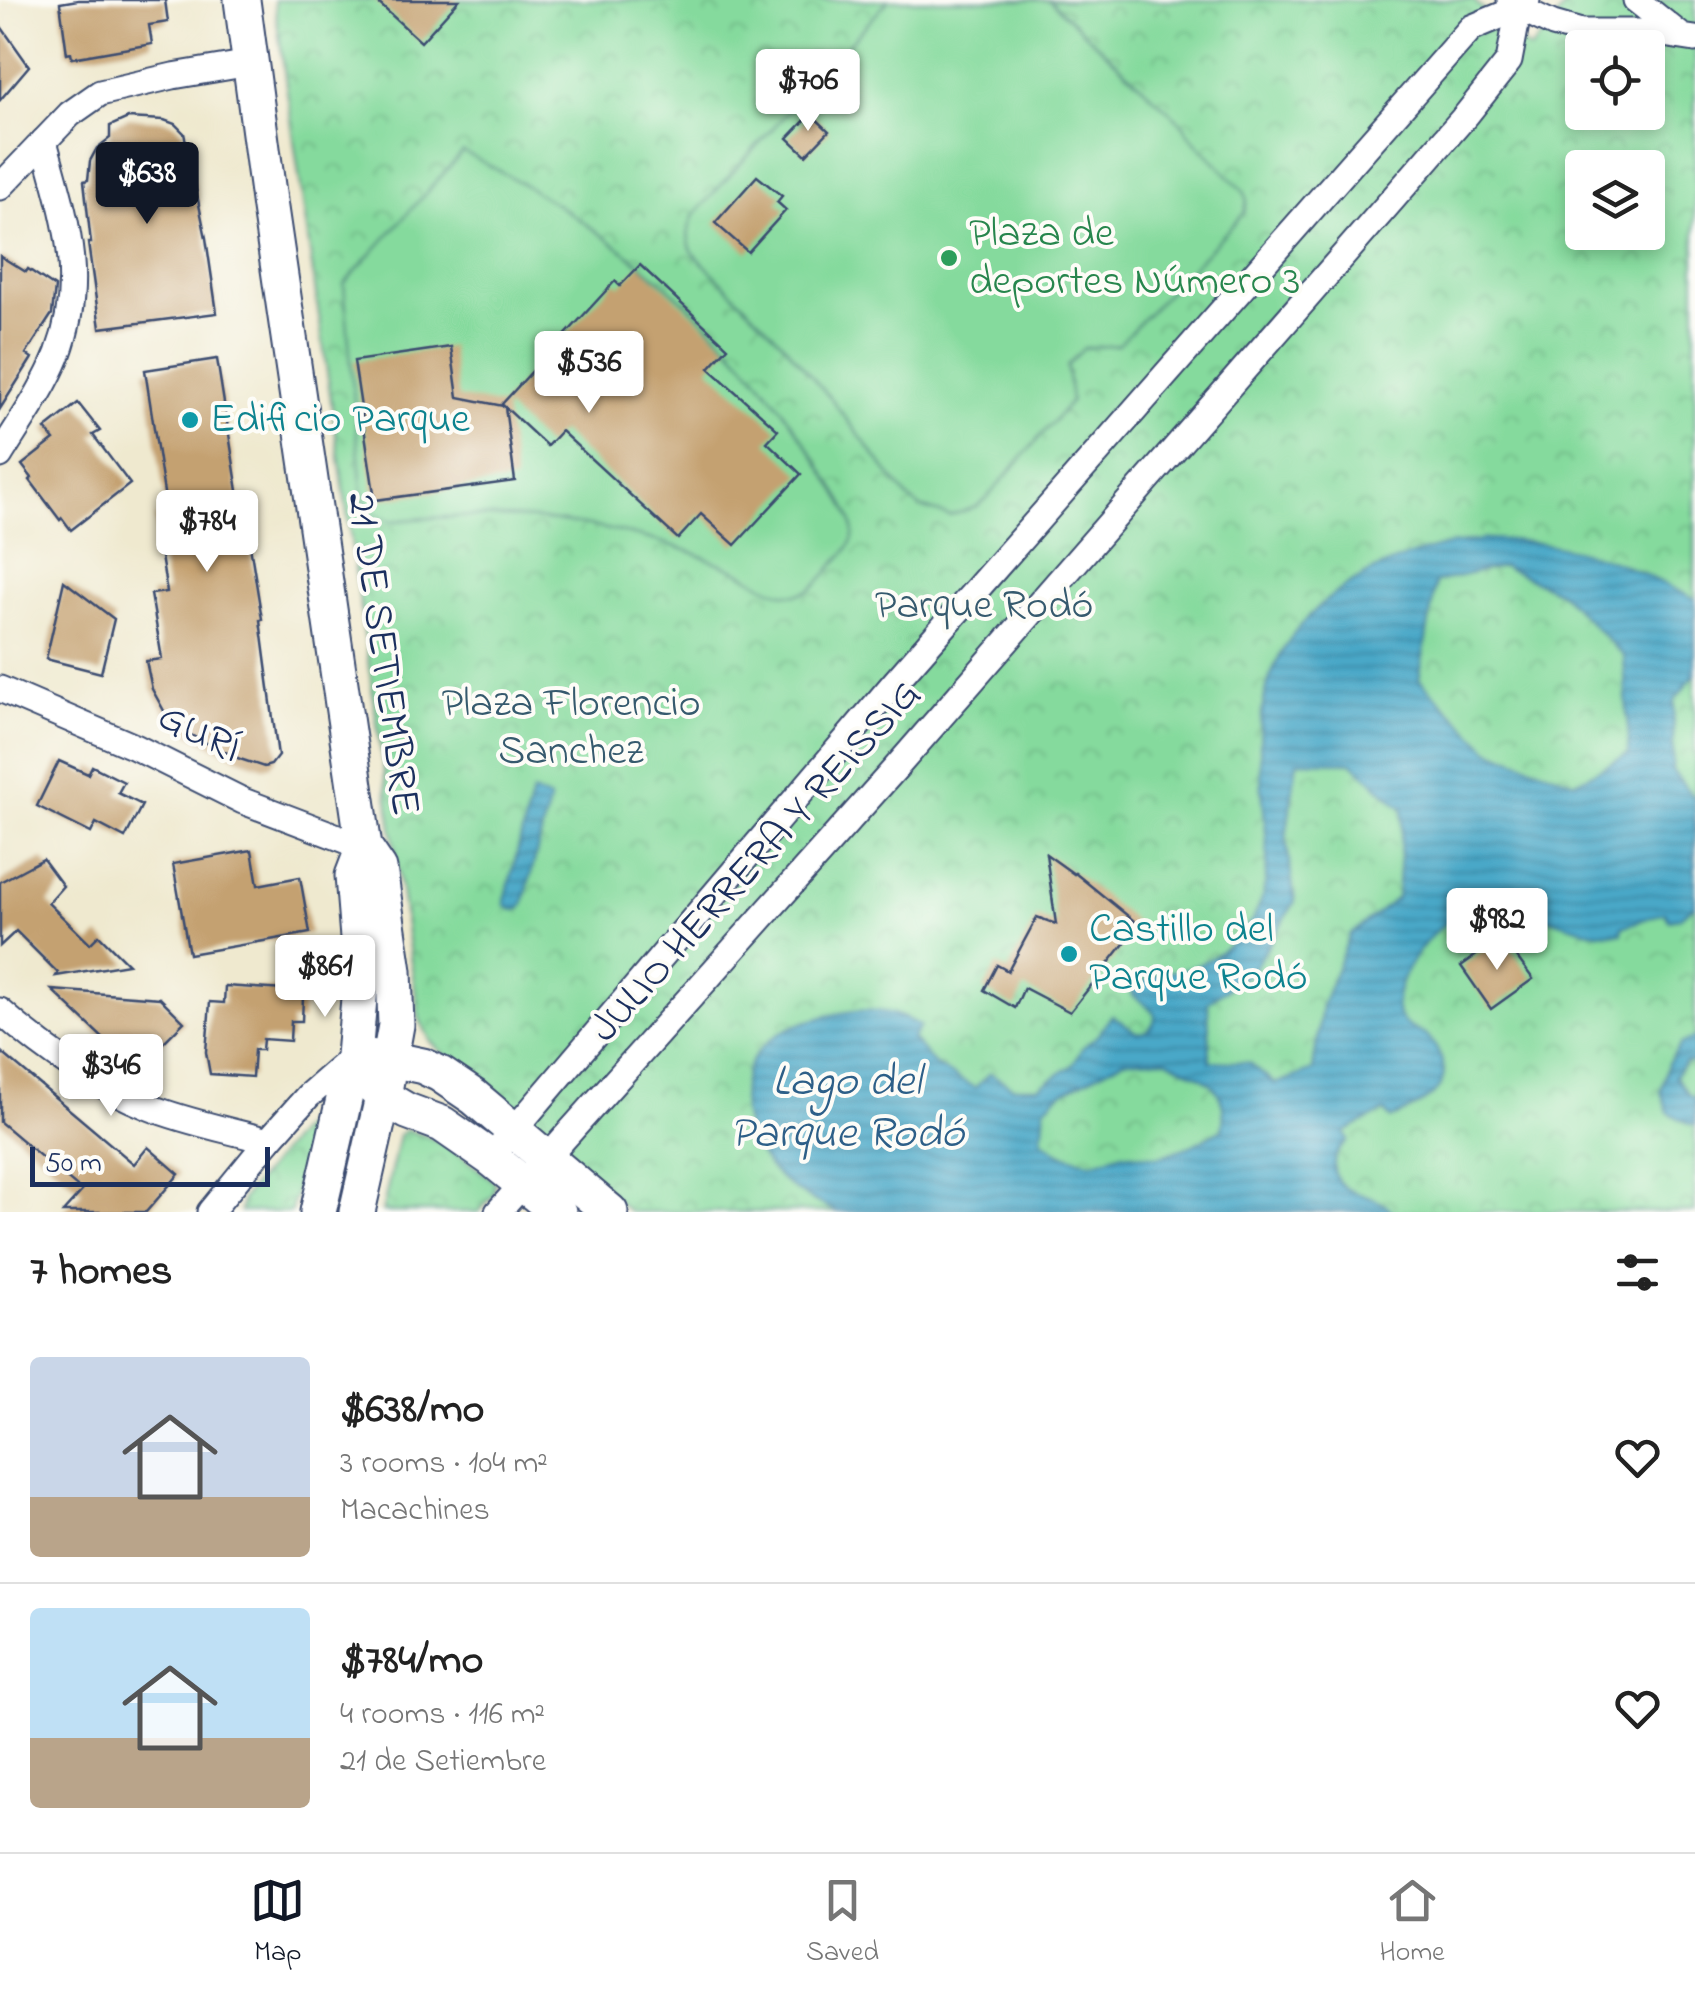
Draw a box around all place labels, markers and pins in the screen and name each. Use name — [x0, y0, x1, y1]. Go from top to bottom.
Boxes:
pin: $706 — [749, 49, 867, 134]
pin: $638 — [88, 142, 206, 227]
place label: Plaza de deportes Número 3 — [969, 204, 1300, 313]
marker: Plaza de deportes Número 3 — [938, 247, 960, 269]
pin: $536 — [530, 331, 648, 416]
place label: Edificio Parque — [210, 390, 470, 451]
marker: Edificio Parque — [179, 409, 201, 431]
pin: $784 — [148, 490, 266, 575]
pin: $982 — [1438, 888, 1556, 973]
place label: Castillo del Parque Rodó — [1089, 900, 1308, 1009]
pin: $861 — [266, 935, 384, 1020]
marker: Castillo del Parque Rodó — [1058, 943, 1080, 965]
pin: $346 — [52, 1034, 170, 1119]

